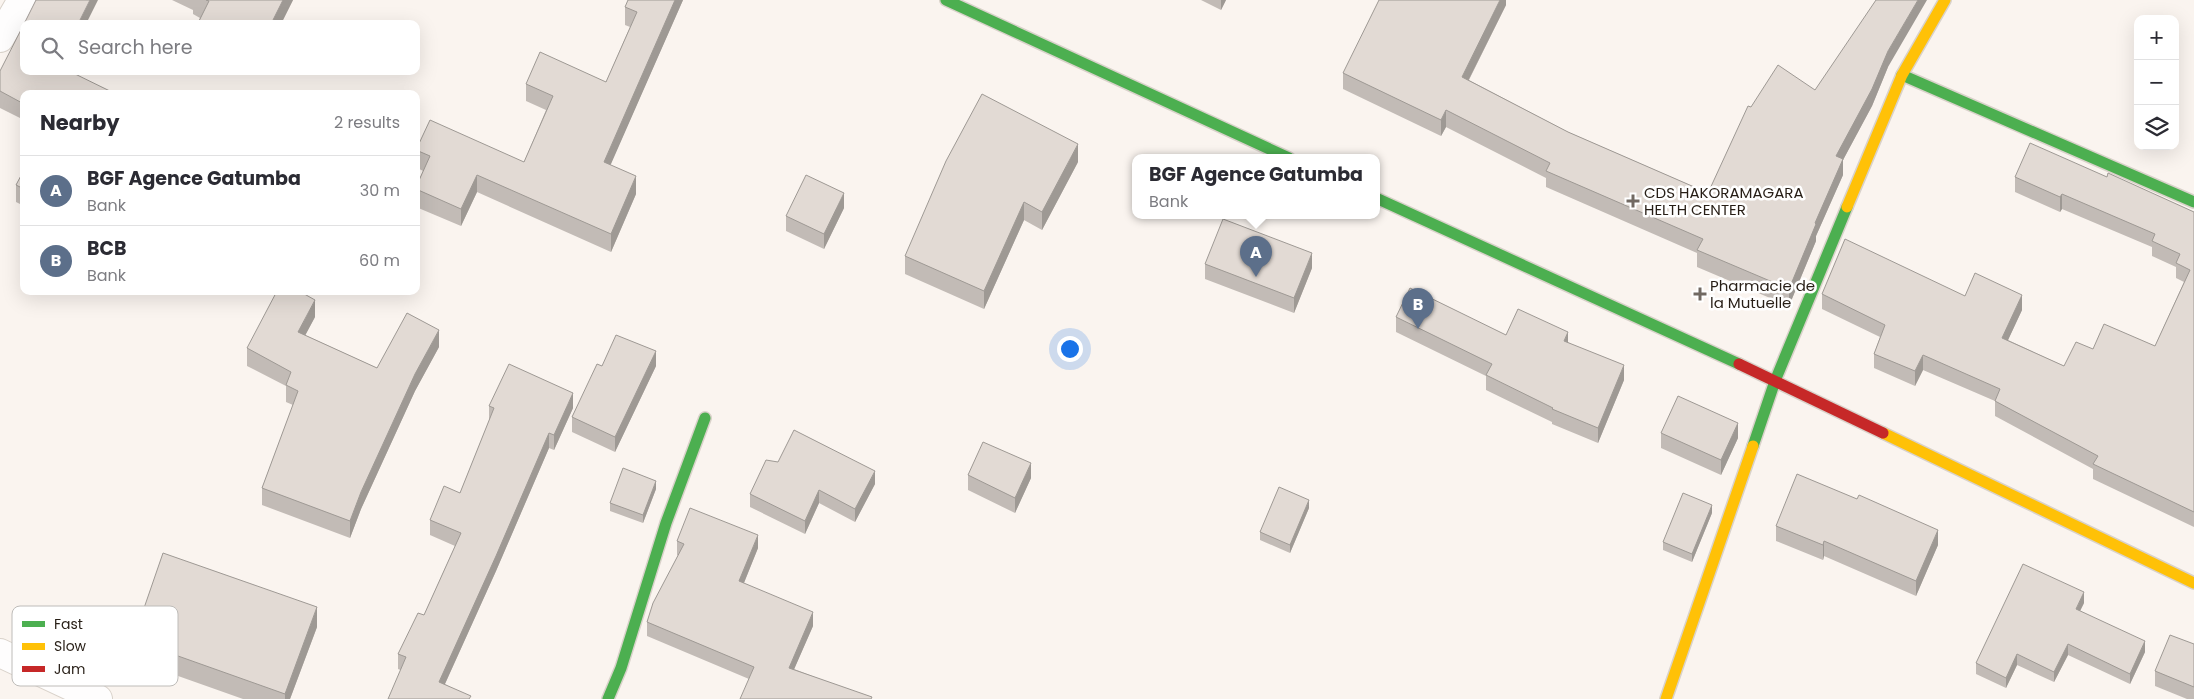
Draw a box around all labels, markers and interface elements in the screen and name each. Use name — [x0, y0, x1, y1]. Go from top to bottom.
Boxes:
map controls — [2134, 15, 2179, 150]
button: + — [2134, 15, 2179, 60]
search box — [20, 20, 420, 75]
icon: search — [38, 34, 66, 62]
text: Search here — [78, 34, 192, 61]
button: − — [2134, 60, 2179, 105]
button: layers — [2134, 105, 2179, 150]
text: Nearby — [40, 108, 120, 137]
text: 2 results — [334, 111, 400, 134]
popup — [1132, 154, 1380, 219]
text: BGF Agence Gatumba — [1149, 161, 1363, 188]
text: BGF Agence Gatumba — [87, 165, 301, 192]
text: A — [50, 179, 62, 202]
text: 30 m — [360, 179, 400, 202]
place label: CDS HAKORAMAGARA HELTH CENTER — [1644, 182, 1804, 220]
text: Bank — [1149, 190, 1188, 213]
text: Bank — [87, 194, 126, 217]
marker: CDS HAKORAMAGARA HELTH CENTER — [1626, 194, 1640, 208]
text: BCB — [87, 235, 127, 262]
pin: A — [1240, 236, 1272, 277]
text: B — [51, 249, 61, 272]
text: 60 m — [359, 249, 400, 272]
text: Bank — [87, 264, 126, 287]
place label: Pharmacie de la Mutuelle — [1710, 275, 1815, 313]
pin: B — [1402, 288, 1434, 329]
marker: Pharmacie de la Mutuelle — [1694, 288, 1706, 300]
your location — [1057, 336, 1083, 362]
legend — [12, 606, 178, 686]
text: Fast — [54, 614, 83, 634]
text: Slow — [54, 636, 87, 656]
text: Jam — [54, 659, 85, 679]

